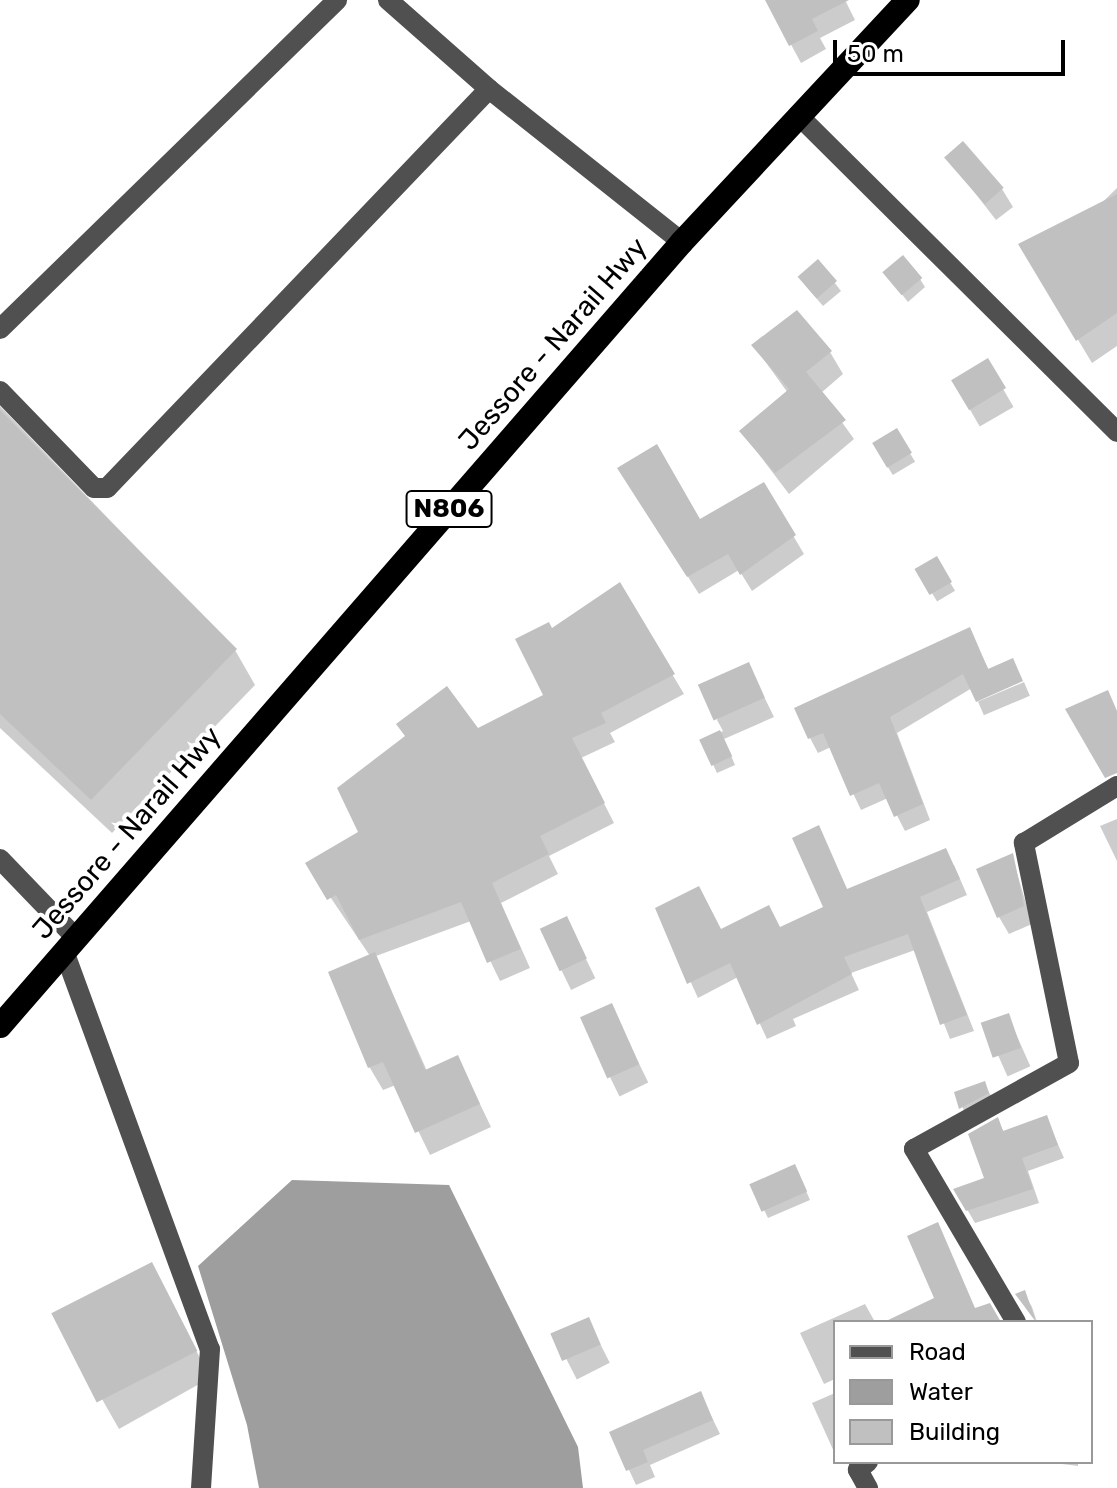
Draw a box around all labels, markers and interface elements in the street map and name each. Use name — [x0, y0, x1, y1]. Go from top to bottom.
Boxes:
scale bar — [837, 24, 1069, 74]
text: 50 m — [847, 40, 904, 68]
street label: Jessore - Narail Hwy — [452, 231, 654, 457]
road number: N806 — [405, 487, 493, 531]
street label: Jessore - Narail Hwy — [26, 720, 228, 946]
legend — [833, 1320, 1093, 1464]
text: Road — [909, 1338, 966, 1366]
text: Water — [909, 1378, 973, 1406]
text: Building — [909, 1418, 1000, 1446]

